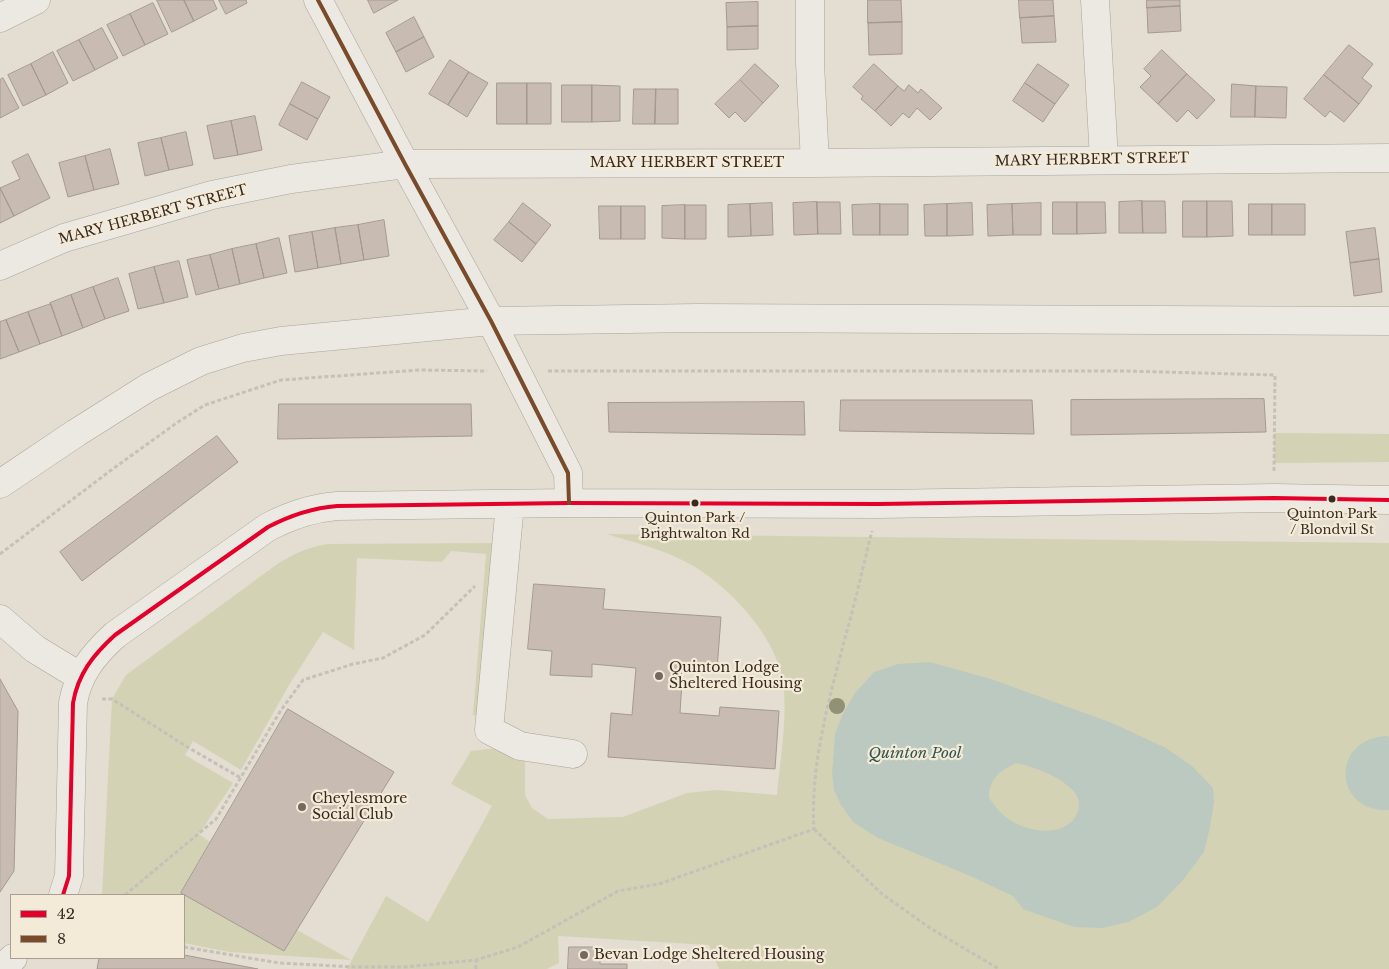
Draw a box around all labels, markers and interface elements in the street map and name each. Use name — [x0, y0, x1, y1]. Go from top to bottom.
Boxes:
street label: MARY HERBERT STREET — [995, 150, 1189, 170]
street label: MARY HERBERT STREET — [590, 155, 784, 171]
street label: MARY HERBERT STREET — [57, 182, 249, 248]
marker: Quinton Park / Blondvil St — [1327, 494, 1337, 504]
marker: Quinton Park / Brightwalton Rd — [690, 498, 700, 508]
place label: Quinton Park / Blondvil St — [1287, 506, 1377, 537]
place label: Quinton Park / Brightwalton Rd — [640, 510, 750, 541]
place label: Quinton Lodge Sheltered Housing — [669, 660, 802, 692]
marker: Quinton Lodge Sheltered Housing — [653, 670, 665, 682]
water label: Quinton Pool — [869, 745, 961, 763]
place label: Cheylesmore Social Club — [312, 791, 407, 824]
marker: Cheylesmore Social Club — [296, 801, 308, 813]
legend — [10, 894, 185, 959]
text: 42 — [57, 904, 75, 923]
text: 8 — [57, 929, 66, 948]
place label: Bevan Lodge Sheltered Housing — [594, 947, 824, 963]
marker: Bevan Lodge Sheltered Housing — [578, 949, 590, 961]

